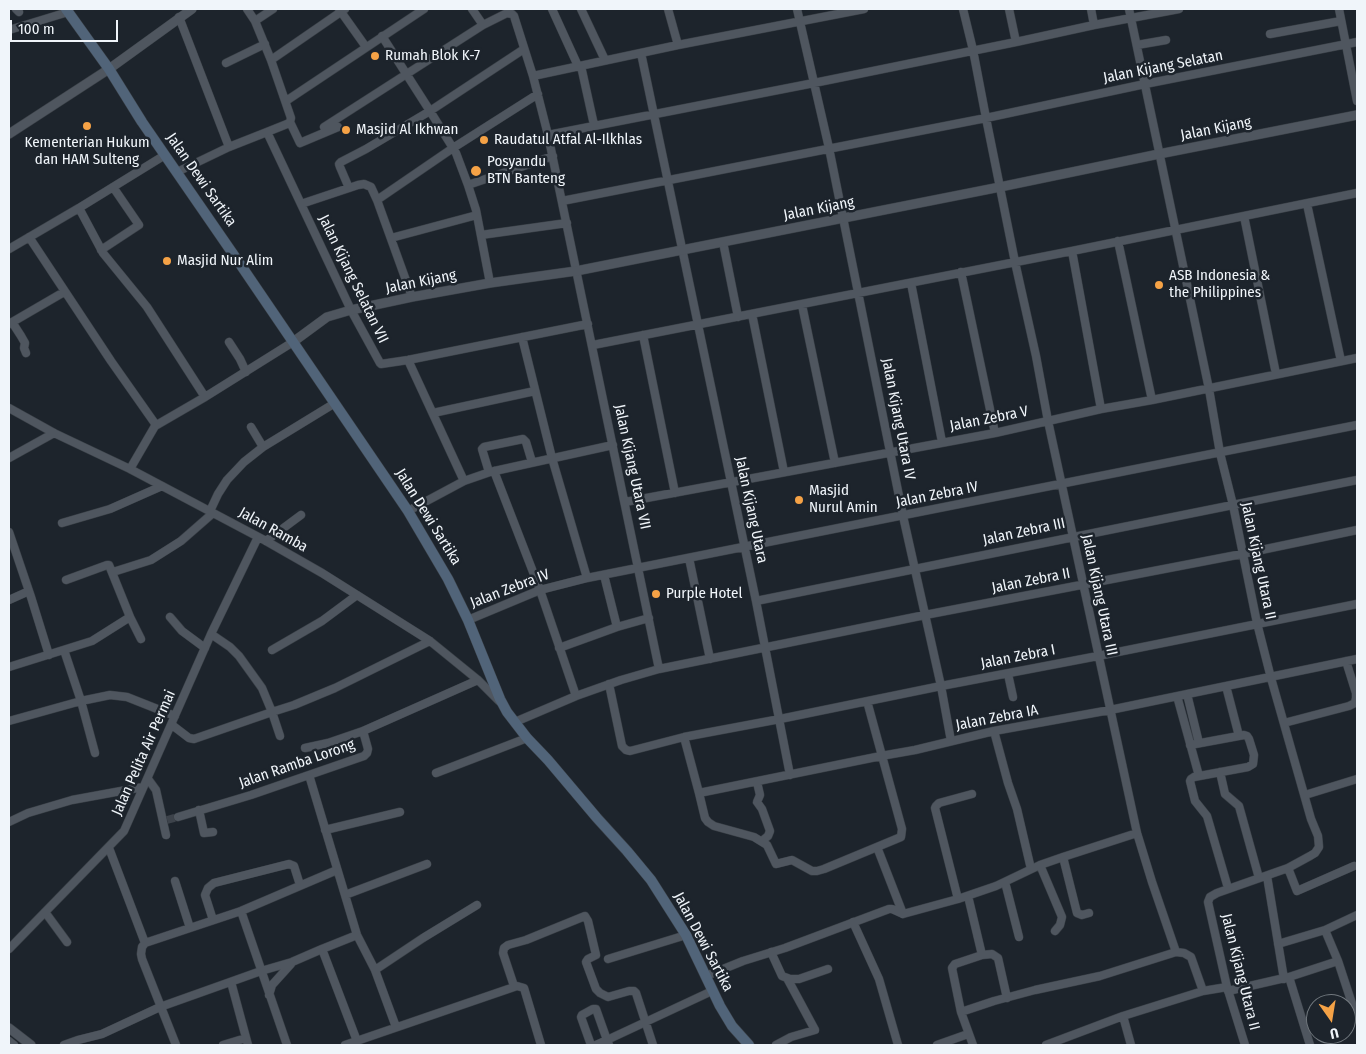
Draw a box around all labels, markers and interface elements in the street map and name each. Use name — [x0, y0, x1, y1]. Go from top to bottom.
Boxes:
scale bar — [12, 10, 120, 42]
text: 100 m — [18, 20, 55, 38]
place label: Rumah Blok K-7 — [385, 47, 480, 65]
street label: Jalan Kijang Selatan — [1102, 47, 1224, 87]
marker: Rumah Blok K-7 — [369, 50, 381, 62]
street label: Jalan Kijang — [1179, 113, 1253, 145]
marker: Kementerian Hukum dan HAM Sulteng — [81, 120, 93, 132]
place label: Masjid Al Ikhwan — [356, 121, 459, 139]
marker: Masjid Al Ikhwan — [340, 124, 352, 136]
street label: Jalan Dewi Sartika — [162, 130, 240, 230]
place label: Raudatul Atfal Al-Ilkhlas — [494, 131, 642, 149]
place label: Kementerian Hukum dan HAM Sulteng — [24, 134, 150, 169]
marker: Raudatul Atfal Al-Ilkhlas — [478, 134, 490, 146]
place label: Posyandu BTN Banteng — [487, 153, 565, 188]
marker: Posyandu BTN Banteng — [469, 164, 483, 178]
street label: Jalan Kijang — [782, 193, 856, 225]
street label: Jalan Kijang Selatan VII — [314, 212, 392, 346]
place label: Masjid Nur Alim — [177, 252, 273, 270]
marker: Masjid Nur Alim — [161, 255, 173, 267]
street label: Jalan Kijang — [384, 266, 458, 298]
place label: ASB Indonesia & the Philippines — [1169, 267, 1270, 302]
marker: ASB Indonesia & the Philippines — [1153, 279, 1165, 291]
street label: Jalan Kijang Utara IV — [877, 357, 919, 481]
street label: Jalan Kijang Utara VII — [610, 403, 654, 531]
street label: Jalan Zebra V — [948, 403, 1030, 435]
street label: Jalan Kijang Utara — [731, 455, 771, 565]
street label: Jalan Dewi Sartika — [391, 466, 465, 568]
street label: Jalan Zebra IV — [894, 478, 980, 512]
place label: Masjid Nurul Amin — [809, 482, 878, 517]
marker: Masjid Nurul Amin — [793, 494, 805, 506]
street label: Jalan Kijang Utara II — [1237, 501, 1279, 621]
street label: Jalan Ramba — [235, 504, 311, 556]
street label: Jalan Zebra III — [981, 515, 1067, 549]
street label: Jalan Kijang Utara III — [1077, 533, 1121, 657]
street label: Jalan Zebra II — [990, 565, 1072, 597]
street label: Jalan Zebra IV — [468, 566, 552, 612]
place label: Purple Hotel — [666, 585, 742, 603]
marker: Purple Hotel — [650, 588, 662, 600]
street label: Jalan Zebra I — [979, 641, 1057, 673]
street label: Jalan Pelita Air Permai — [108, 688, 180, 818]
street label: Jalan Zebra IA — [954, 701, 1040, 735]
street label: Jalan Ramba Lorong — [237, 736, 357, 792]
street label: Jalan Dewi Sartika — [669, 889, 737, 995]
street label: Jalan Kijang Utara II — [1217, 912, 1263, 1032]
north arrow — [1306, 994, 1356, 1044]
text: U — [1328, 1024, 1340, 1042]

